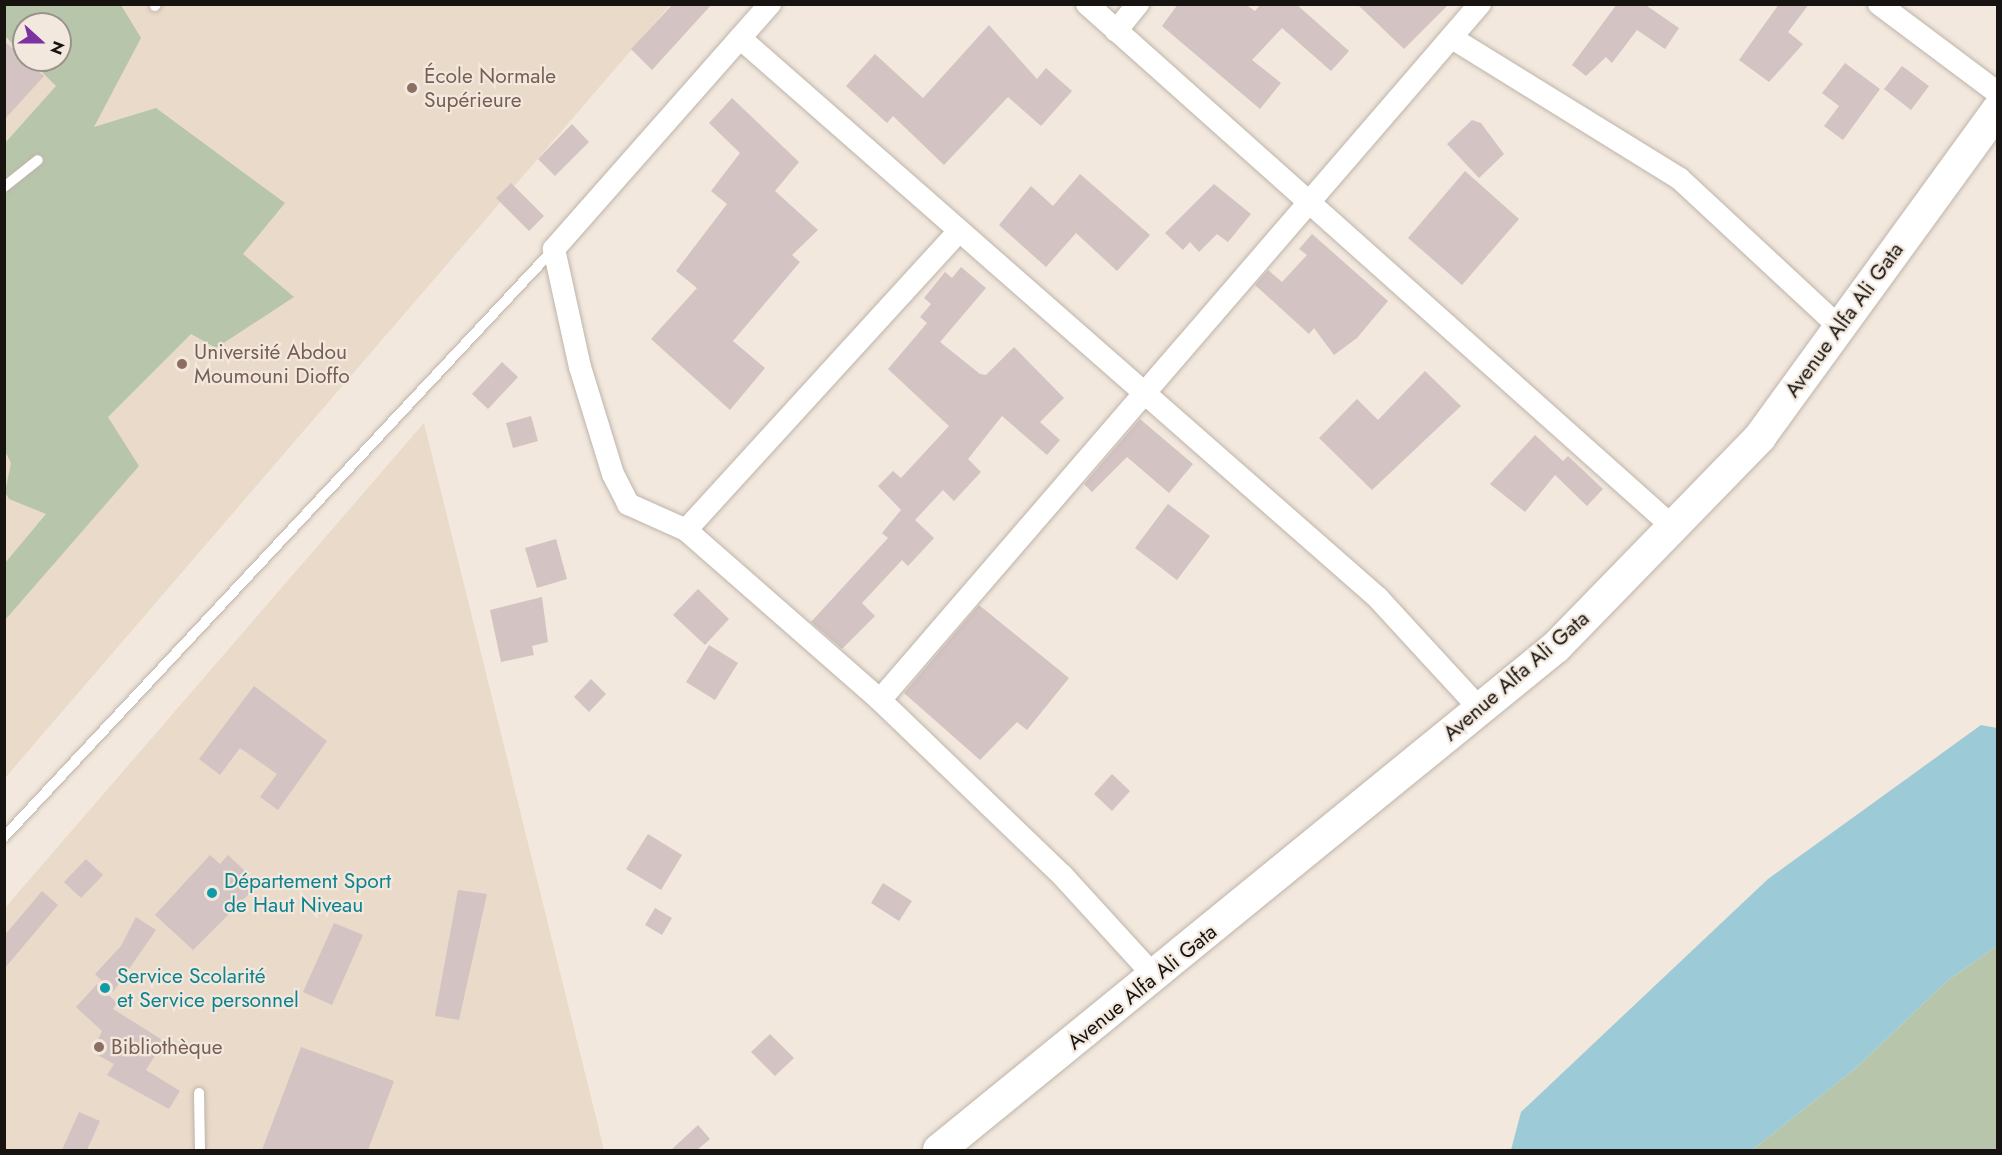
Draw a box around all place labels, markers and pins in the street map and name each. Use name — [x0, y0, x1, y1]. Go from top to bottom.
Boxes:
place label: École Normale Supérieure — [424, 63, 556, 113]
marker: École Normale Supérieure — [405, 81, 419, 95]
place label: Université Abdou Moumouni Dioffo — [194, 339, 350, 389]
marker: Université Abdou Moumouni Dioffo — [175, 357, 189, 371]
place label: Département Sport de Haut Niveau — [224, 868, 391, 918]
marker: Département Sport de Haut Niveau — [205, 886, 219, 900]
place label: Service Scolarité et Service personnel — [117, 963, 299, 1013]
marker: Service Scolarité et Service personnel — [98, 981, 112, 995]
place label: Bibliothèque — [111, 1034, 223, 1060]
marker: Bibliothèque — [92, 1040, 106, 1054]

